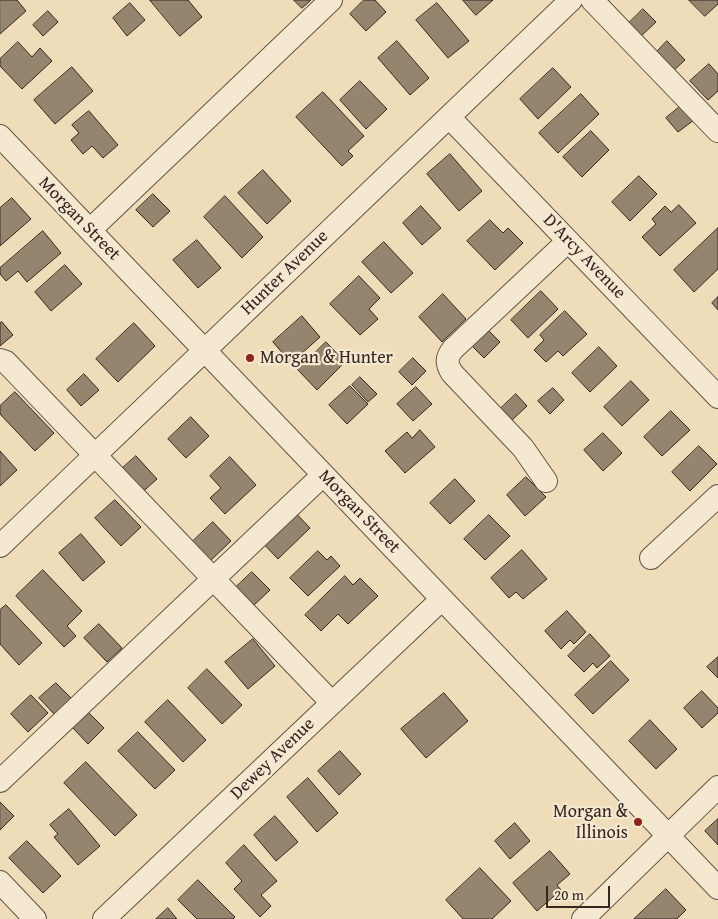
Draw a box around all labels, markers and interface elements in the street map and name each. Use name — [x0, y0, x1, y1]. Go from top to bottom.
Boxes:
street label: Morgan Street — [34, 172, 124, 266]
street label: D'Arcy Avenue — [538, 210, 630, 304]
street label: Hunter Avenue — [237, 226, 333, 320]
place label: Morgan & Hunter — [260, 347, 393, 369]
marker: Morgan & Hunter — [244, 352, 256, 364]
street label: Morgan Street — [314, 465, 404, 559]
street label: Dewey Avenue — [226, 714, 320, 804]
place label: Morgan & Illinois — [553, 801, 628, 844]
marker: Morgan & Illinois — [632, 816, 644, 828]
scale bar — [548, 876, 612, 908]
text: 20 m — [554, 884, 584, 905]

